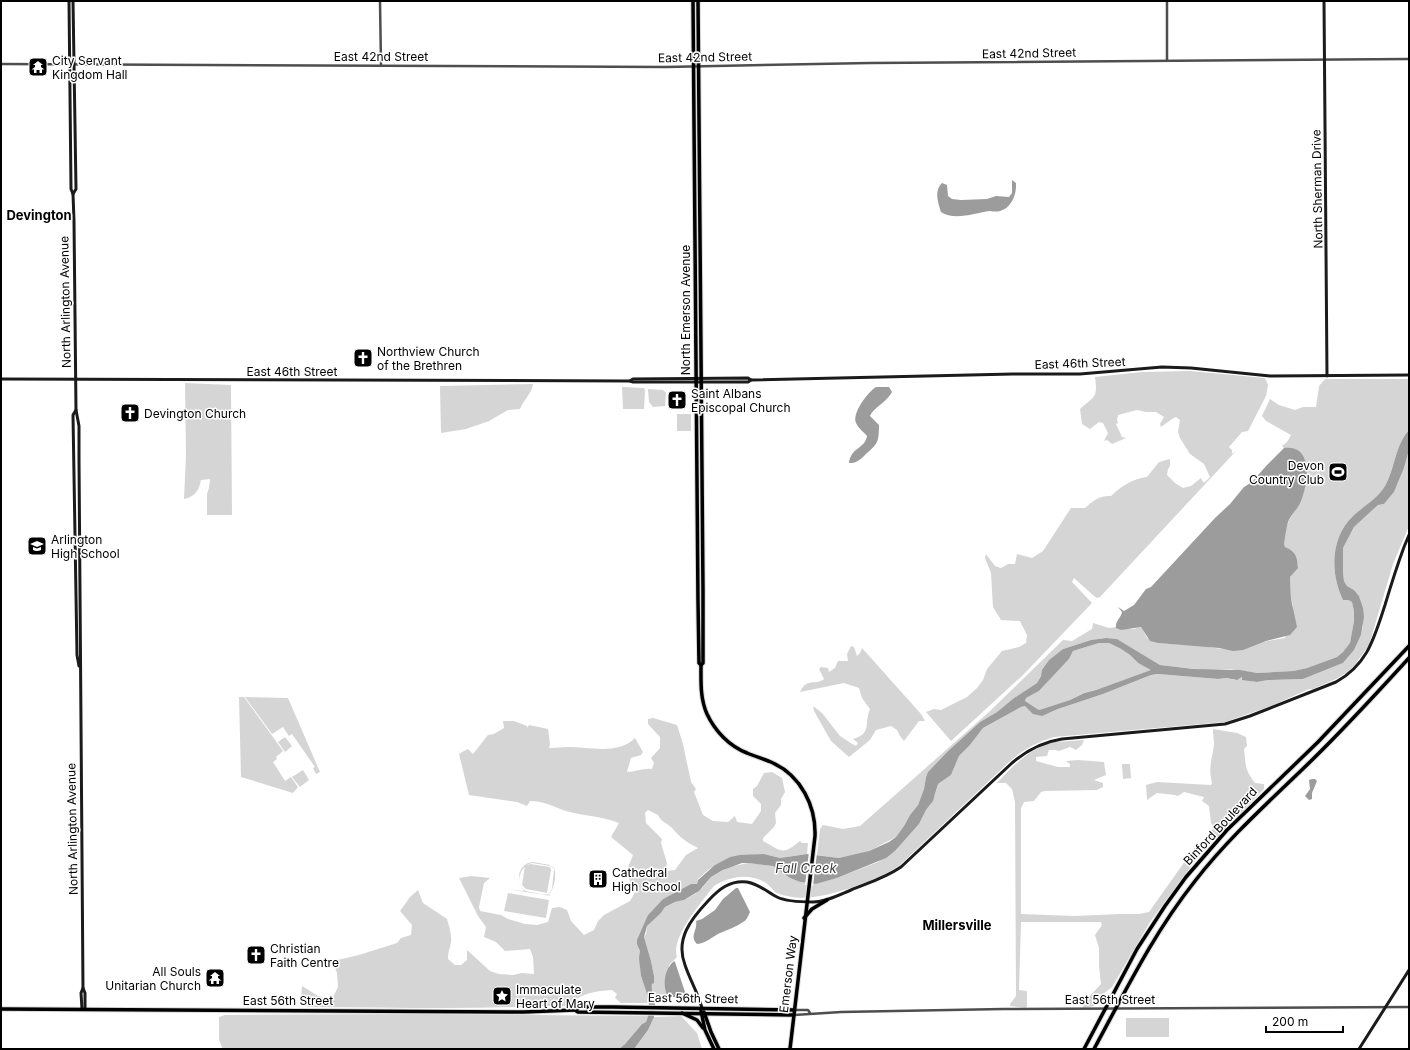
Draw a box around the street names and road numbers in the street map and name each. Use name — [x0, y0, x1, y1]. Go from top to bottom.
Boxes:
street label: East 42nd Street — [982, 45, 1076, 61]
street label: East 42nd Street — [334, 49, 428, 64]
street label: East 42nd Street — [658, 49, 752, 65]
street label: North Sherman Drive — [1308, 129, 1326, 249]
street label: North Arlington Avenue — [56, 236, 74, 368]
street label: North Emerson Avenue — [678, 245, 693, 375]
street label: East 46th Street — [1034, 354, 1126, 372]
street label: East 46th Street — [246, 364, 338, 379]
street label: North Arlington Avenue — [63, 763, 81, 895]
street label: Binford Boulevard — [1180, 784, 1260, 868]
street label: Emerson Way — [776, 934, 800, 1014]
street label: East 56th Street — [648, 990, 738, 1006]
street label: East 56th Street — [1065, 992, 1155, 1007]
street label: East 56th Street — [243, 993, 333, 1008]

